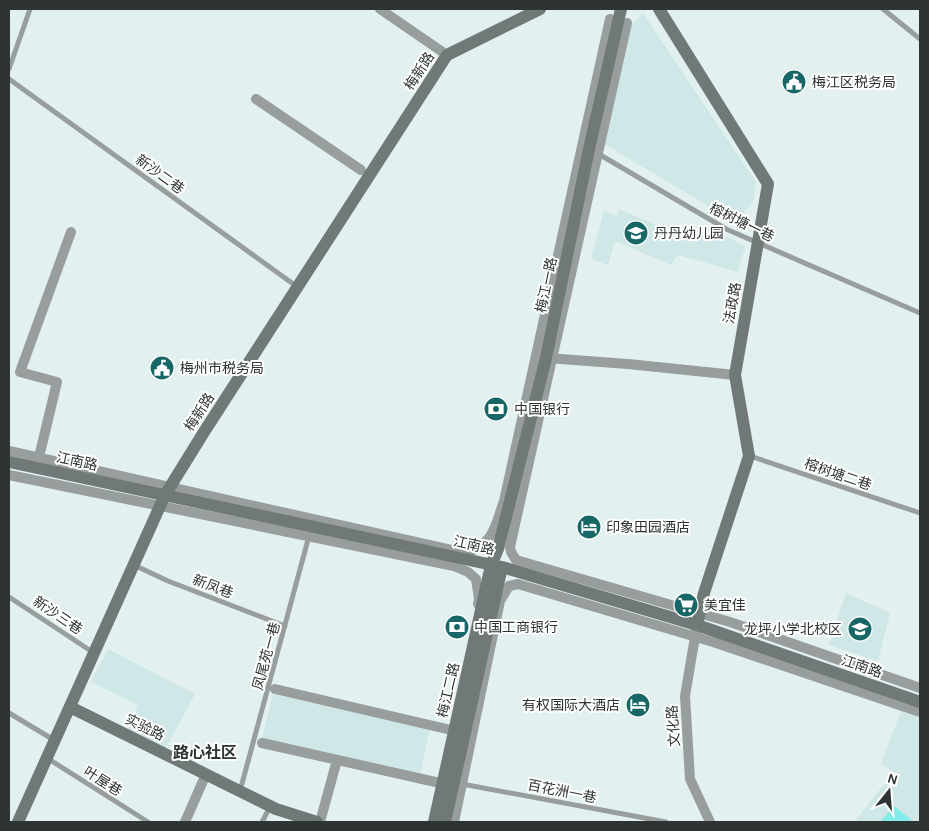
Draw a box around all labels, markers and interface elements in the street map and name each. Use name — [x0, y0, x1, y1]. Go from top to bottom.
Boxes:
street label: 梅新路 — [401, 49, 438, 94]
public building icon: 梅江区税务局 — [781, 69, 807, 95]
place label: 梅江区税务局 — [812, 74, 896, 91]
street label: 新沙二巷 — [132, 151, 187, 198]
street label: 榕树塘一巷 — [707, 199, 777, 245]
school or university icon: 丹丹幼儿园 — [623, 220, 649, 246]
place label: 丹丹幼儿园 — [654, 225, 724, 242]
street label: 梅江一路 — [532, 256, 561, 314]
street label: 法政路 — [720, 281, 745, 325]
public building icon: 梅州市税务局 — [149, 355, 175, 381]
place label: 梅州市税务局 — [180, 360, 264, 377]
street label: 梅新路 — [181, 390, 218, 435]
bank icon: 中国银行 — [483, 396, 509, 422]
place label: 中国银行 — [514, 401, 570, 418]
street label: 江南路 — [55, 449, 99, 474]
street label: 榕树塘二巷 — [802, 455, 874, 494]
hotel icon: 印象田园酒店 — [576, 514, 602, 540]
place label: 印象田园酒店 — [606, 519, 690, 536]
street label: 江南路 — [452, 532, 496, 558]
street label: 新凤巷 — [190, 571, 235, 602]
supermarket icon: 美宜佳 — [673, 592, 699, 618]
street label: 新沙三巷 — [30, 593, 86, 638]
place label: 美宜佳 — [704, 597, 746, 614]
bank icon: 中国工商银行 — [444, 614, 470, 640]
school or university icon: 龙坪小学北校区 — [847, 616, 873, 642]
place label: 中国工商银行 — [474, 619, 558, 636]
street label: 凤尾苑一巷 — [249, 620, 284, 692]
place label: 龙坪小学北校区 — [744, 621, 842, 638]
street label: 江南路 — [839, 652, 884, 681]
street label: 梅江二路 — [434, 661, 463, 719]
hotel icon: 有权国际大酒店 — [625, 692, 651, 718]
place label: 有权国际大酒店 — [522, 697, 620, 714]
street label: 文化路 — [664, 704, 683, 748]
street label: 实验路 — [122, 711, 167, 744]
district label: 路心社区 — [173, 743, 237, 762]
street label: 叶屋巷 — [80, 763, 125, 800]
north arrow — [864, 766, 914, 816]
text: N — [885, 769, 900, 789]
street label: 百花洲一巷 — [526, 776, 598, 807]

